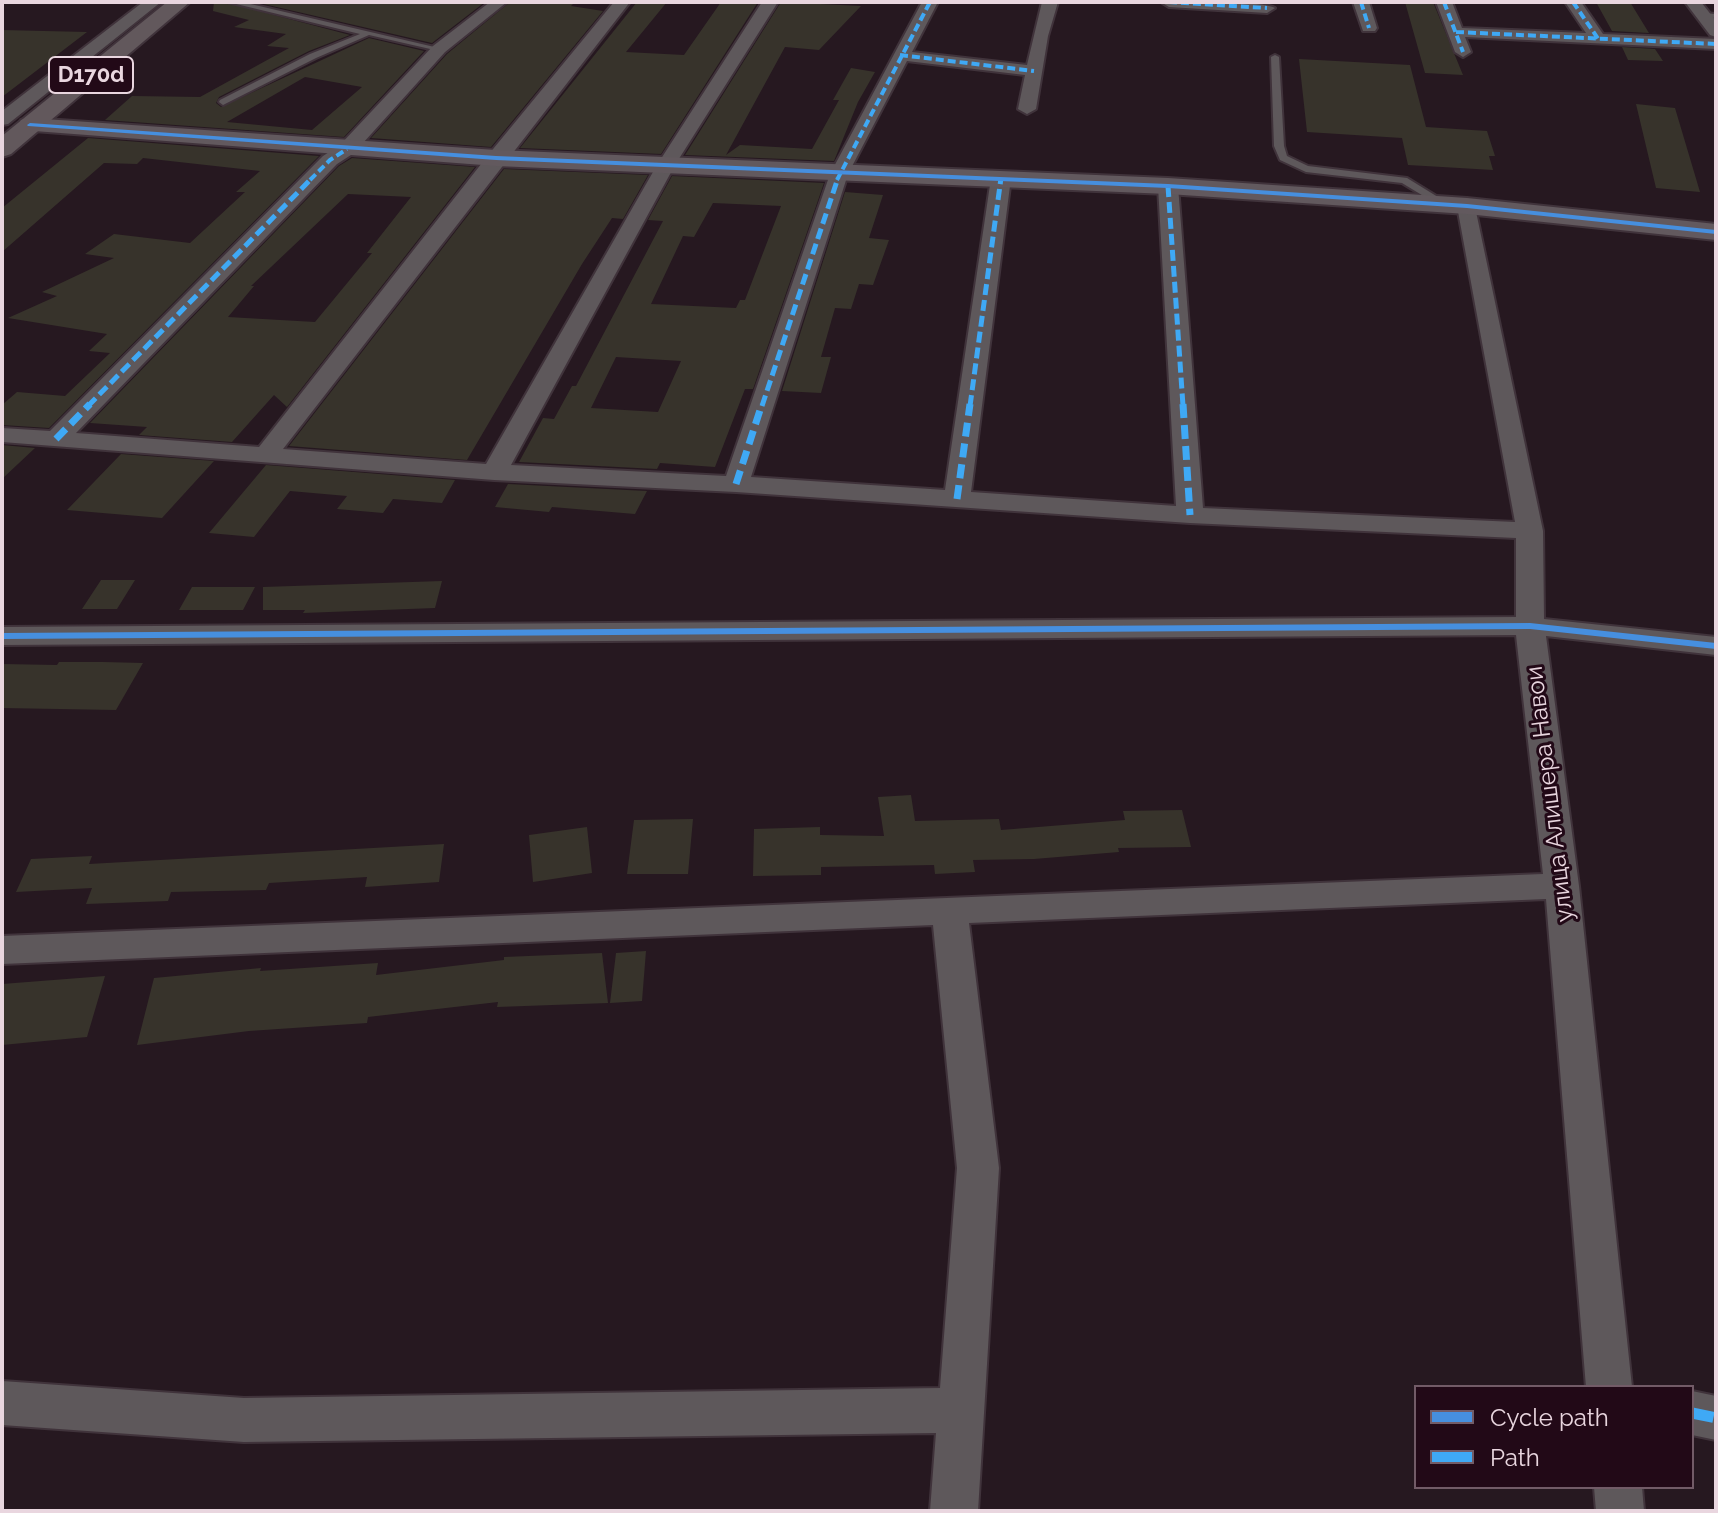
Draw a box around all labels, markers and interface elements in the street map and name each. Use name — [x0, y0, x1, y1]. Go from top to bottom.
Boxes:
road number: D170d — [49, 57, 133, 93]
street label: улица Алишера Навои — [1520, 664, 1580, 924]
legend — [1414, 1385, 1694, 1489]
text: Cycle path — [1490, 1403, 1609, 1432]
text: Path — [1490, 1443, 1540, 1472]

